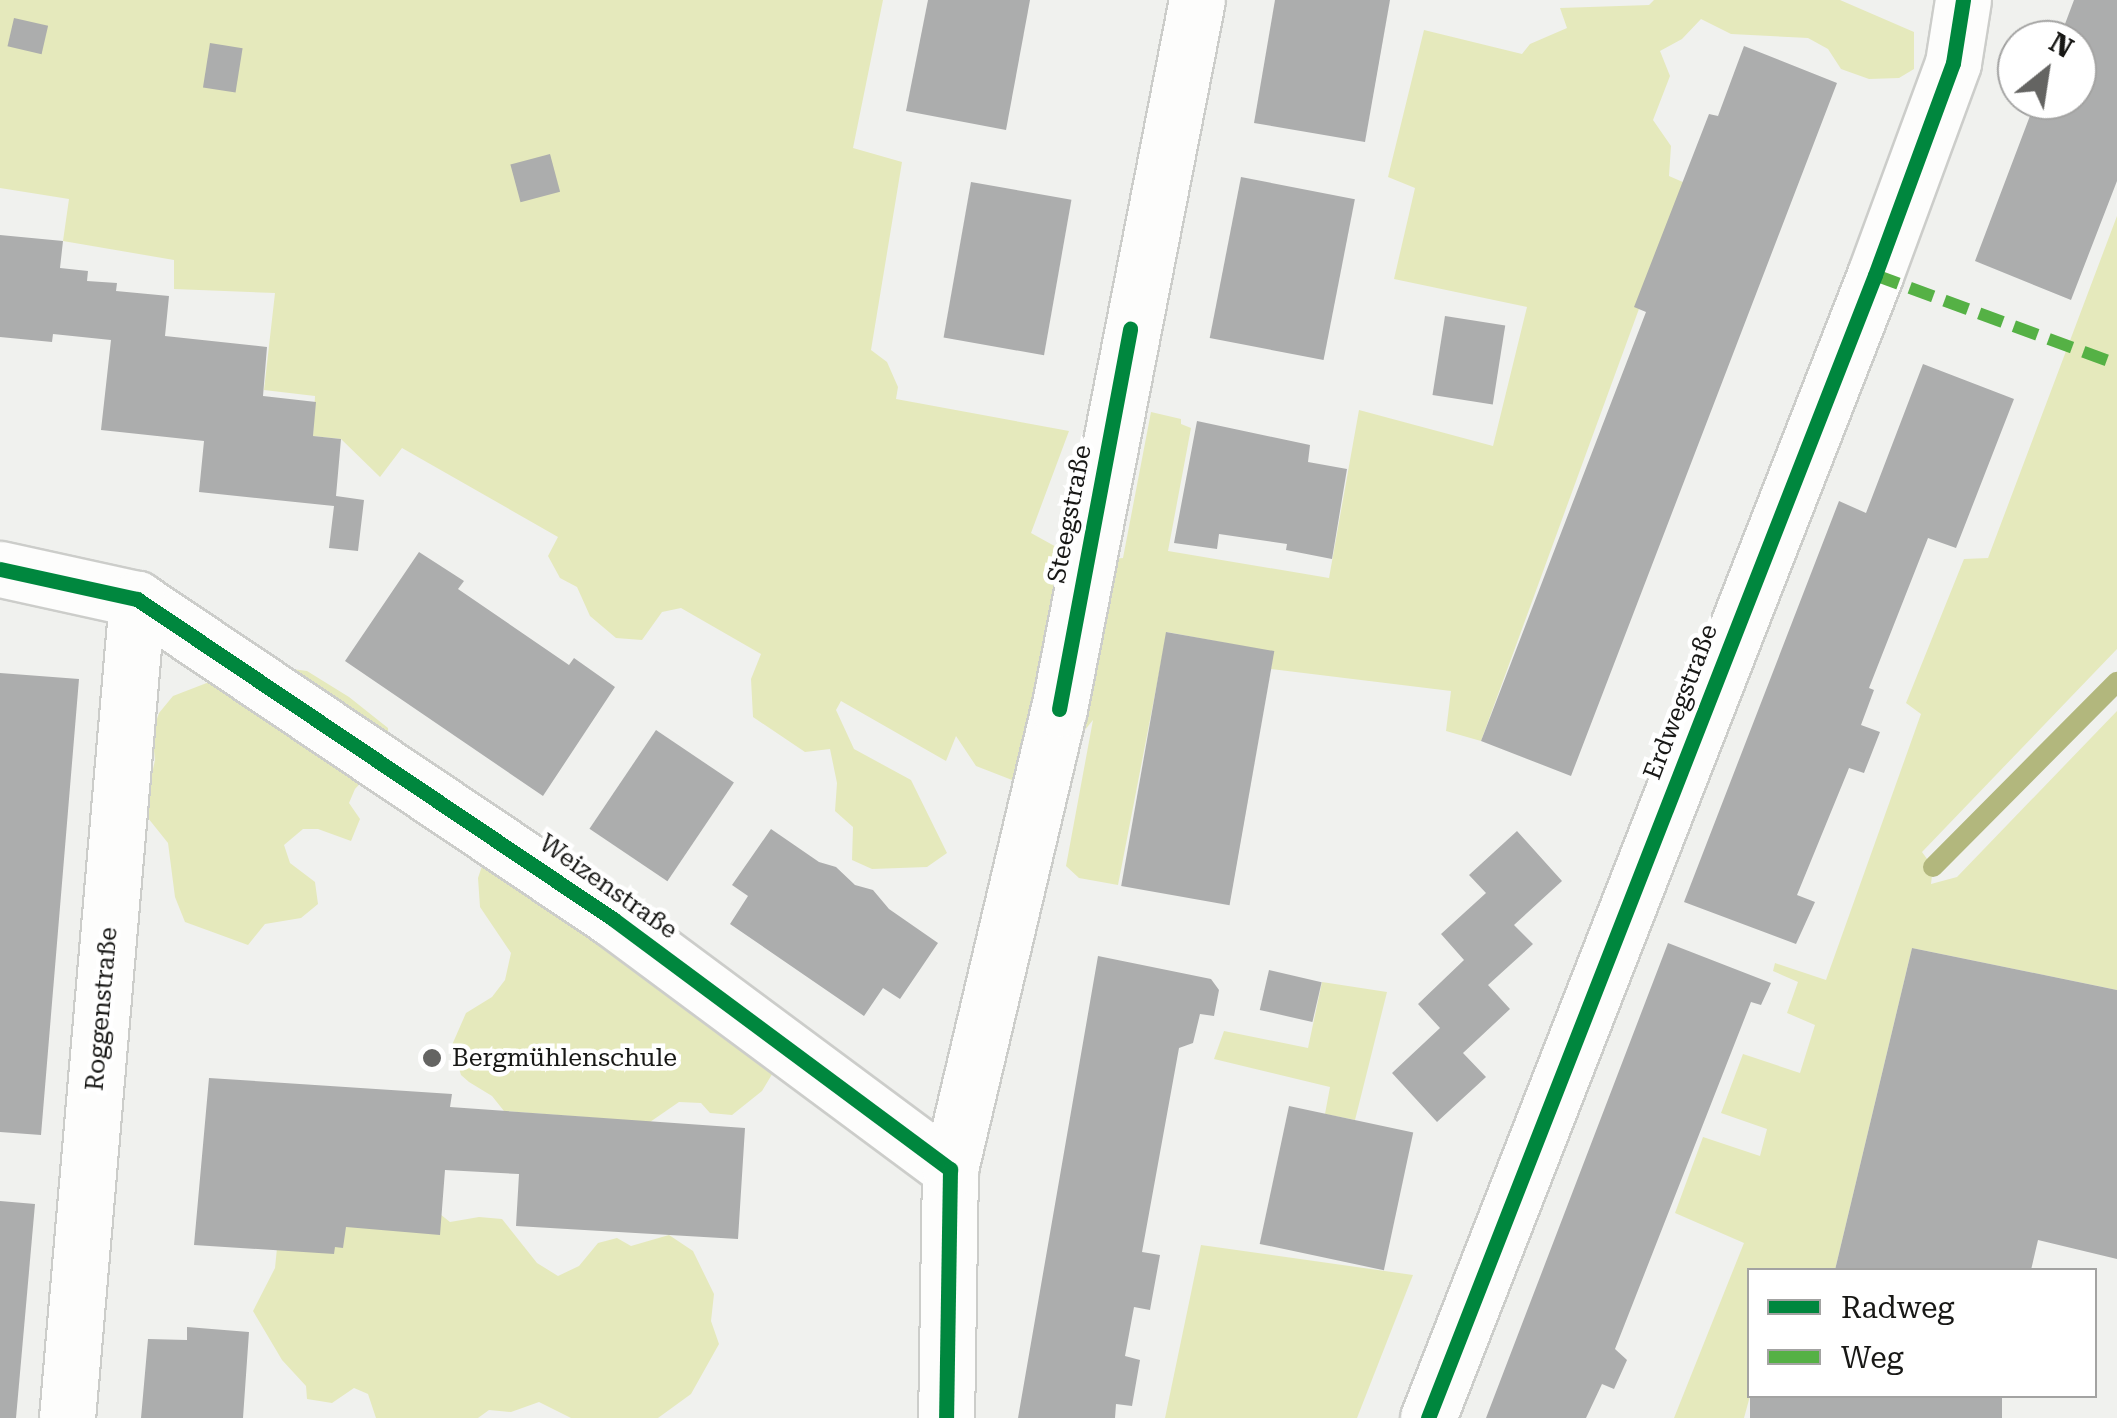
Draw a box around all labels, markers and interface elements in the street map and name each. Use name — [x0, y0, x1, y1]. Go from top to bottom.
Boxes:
north arrow — [1997, 20, 2097, 120]
text: N — [2044, 26, 2079, 65]
street label: Steegstraße — [1042, 442, 1098, 586]
street label: Erdwegstraße — [1638, 620, 1724, 784]
street label: Weizenstraße — [533, 828, 683, 946]
street label: Roggenstraße — [80, 926, 124, 1092]
place label: Bergmühlenschule — [452, 1043, 677, 1073]
marker: Bergmühlenschule — [421, 1047, 443, 1069]
legend — [1747, 1268, 2097, 1398]
text: Radweg — [1841, 1290, 1954, 1325]
text: Weg — [1841, 1340, 1904, 1375]

